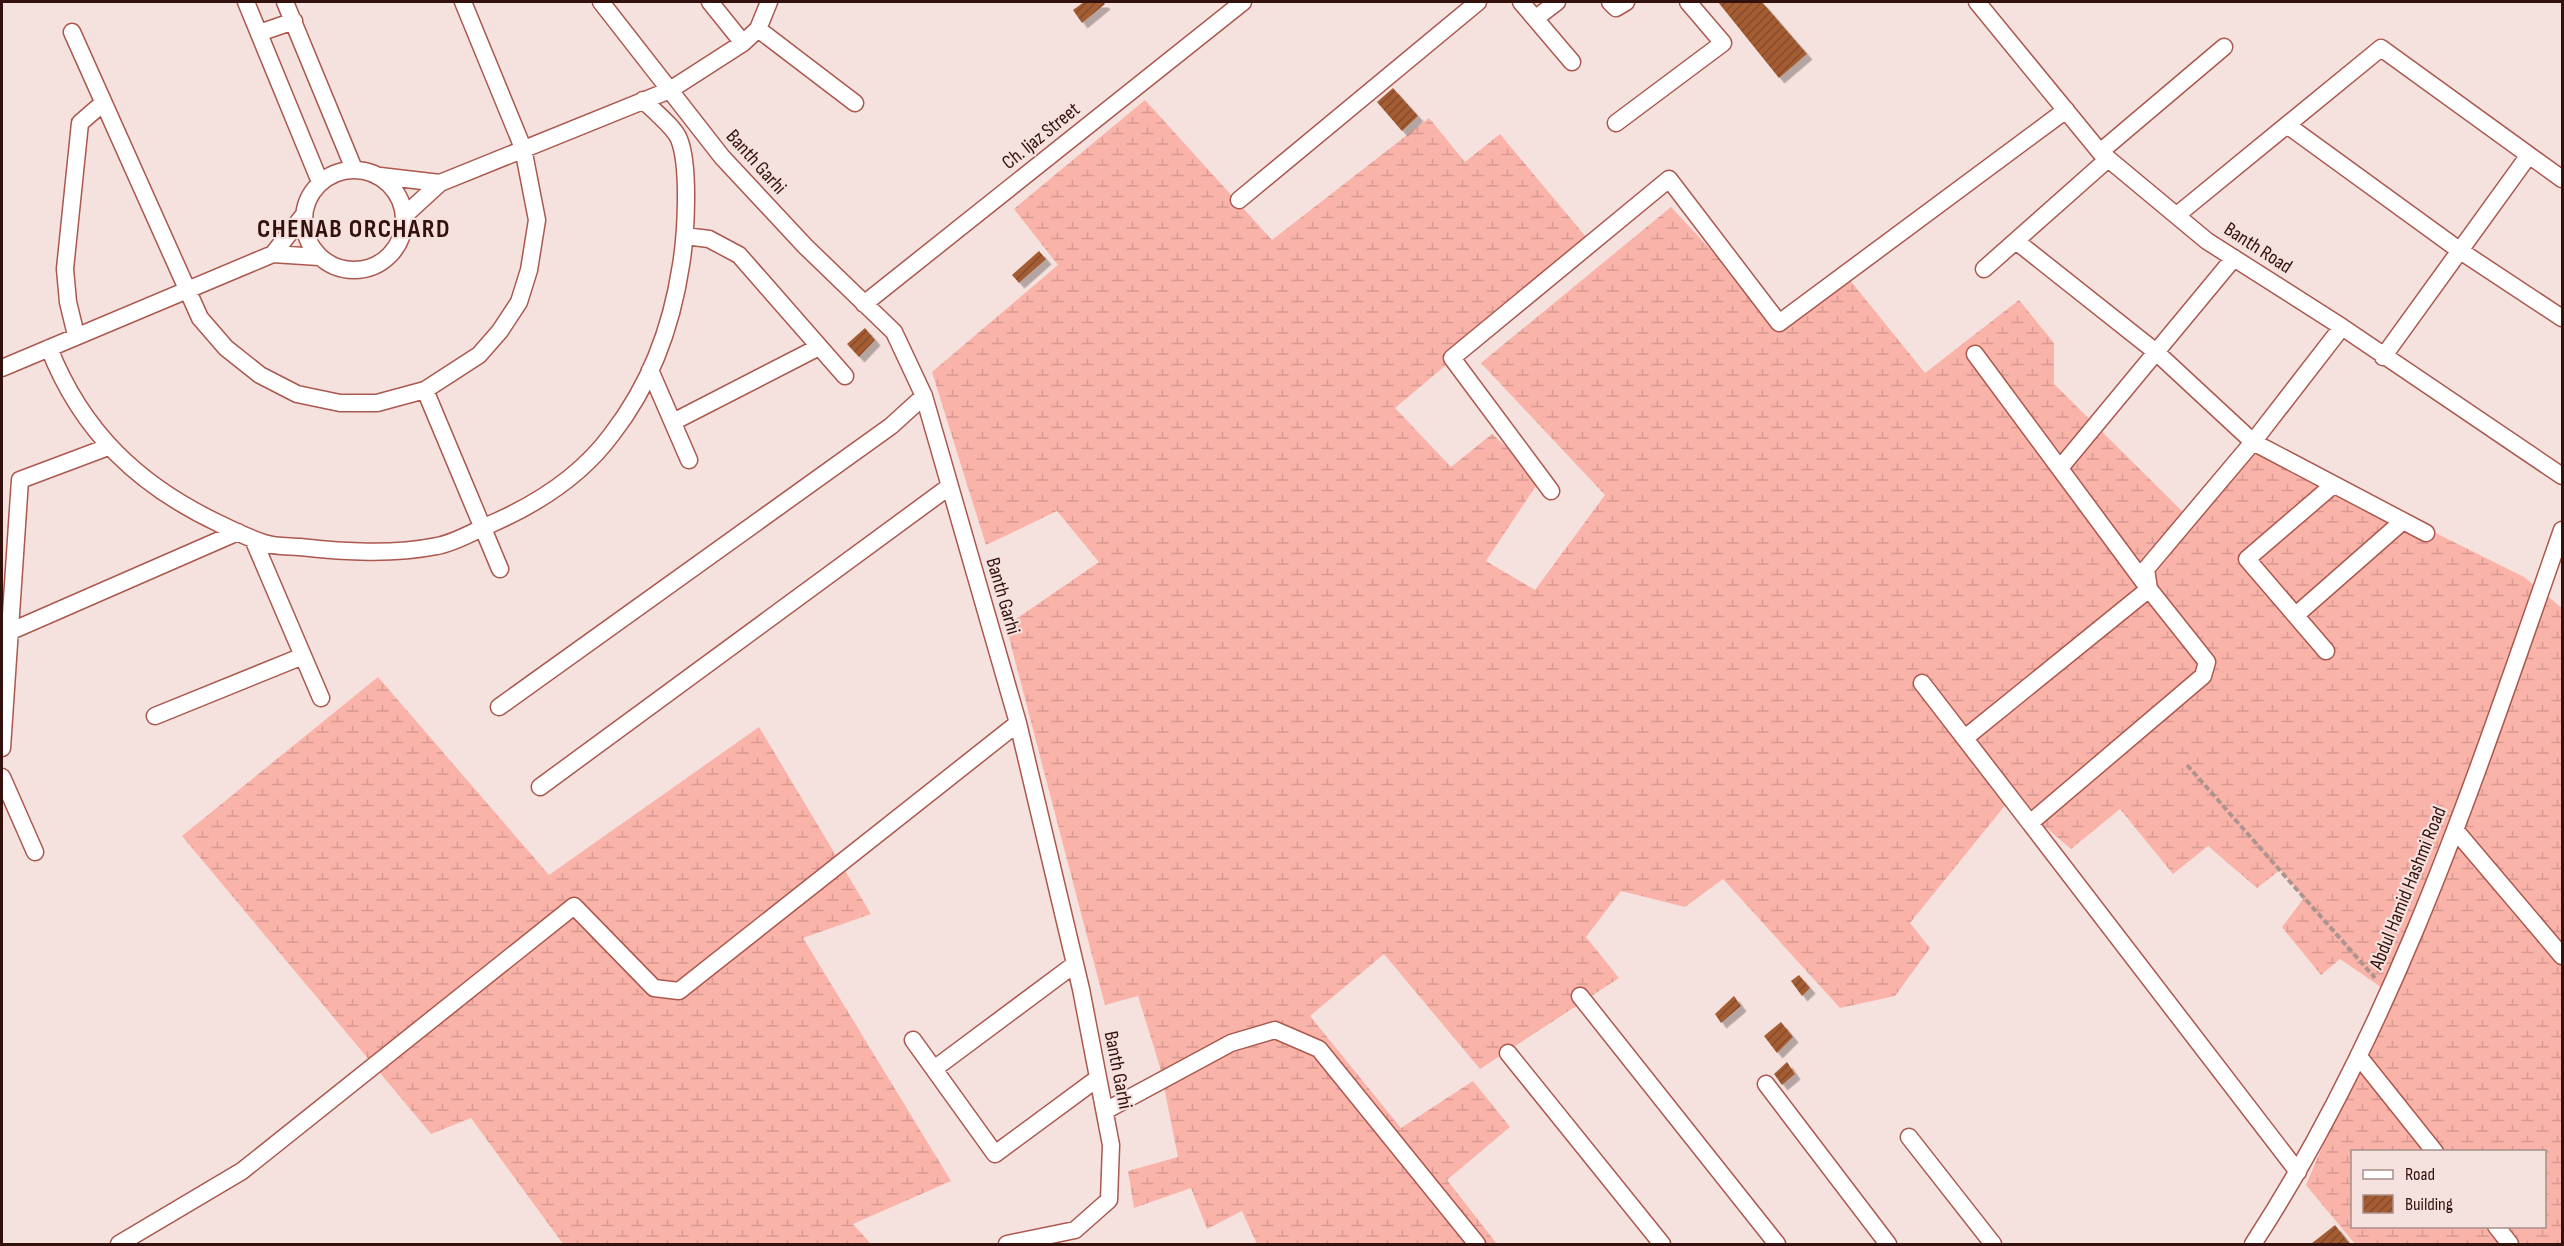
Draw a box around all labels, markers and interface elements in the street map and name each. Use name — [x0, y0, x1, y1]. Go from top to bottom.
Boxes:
street label: Ch. Ijaz Street — [997, 97, 1085, 175]
street label: Banth Garhi — [721, 125, 791, 199]
district label: CHENAB ORCHARD — [257, 214, 451, 245]
street label: Banth Road — [2219, 217, 2297, 279]
street label: Banth Garhi — [981, 555, 1025, 637]
street label: Abdul Hamid Hashmi Road — [2364, 803, 2452, 974]
street label: Banth Garhi — [1099, 1029, 1137, 1111]
legend — [2351, 1150, 2546, 1228]
text: Road — [2405, 1164, 2435, 1185]
text: Building — [2405, 1194, 2453, 1215]

